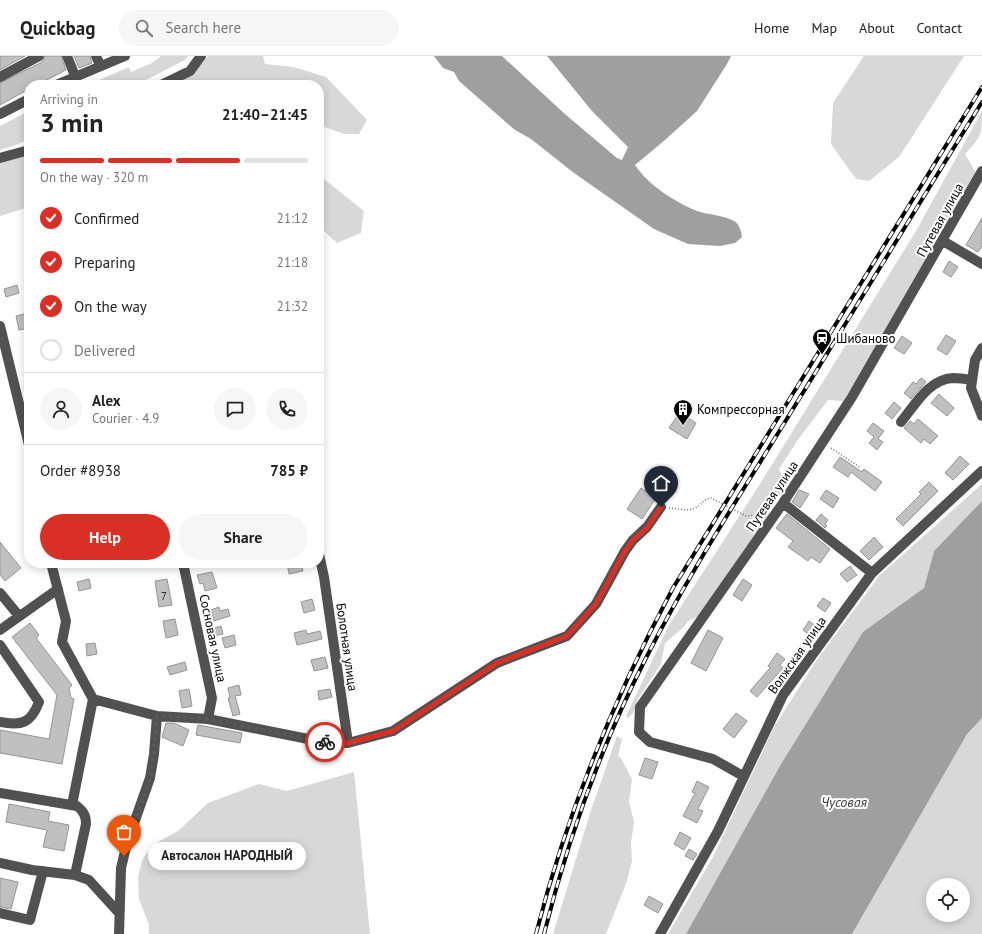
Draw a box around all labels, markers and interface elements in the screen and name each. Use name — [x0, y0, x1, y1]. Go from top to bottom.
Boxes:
search box — [119, 10, 399, 46]
text: Quickbag — [20, 16, 95, 40]
icon: search — [133, 17, 155, 39]
text: Search here — [165, 18, 241, 37]
text: Home — [754, 19, 789, 37]
text: Map — [811, 19, 837, 37]
text: About — [859, 19, 895, 37]
text: Contact — [917, 19, 962, 37]
text: Arriving in — [40, 91, 98, 108]
text: 21:40–21:45 — [222, 105, 308, 124]
text: 3 min — [40, 106, 103, 139]
text: On the way · 320 m — [40, 169, 148, 186]
street label: Путевая улица — [913, 180, 967, 260]
icon: check — [40, 207, 62, 229]
text: Confirmed — [74, 209, 139, 228]
text: 21:12 — [277, 210, 308, 227]
icon: check — [40, 251, 62, 273]
text: Preparing — [74, 253, 136, 272]
text: 21:18 — [277, 254, 308, 271]
icon: check — [40, 295, 62, 317]
text: On the way — [74, 297, 147, 316]
text: 21:32 — [277, 298, 308, 315]
station icon: Шибаново — [811, 327, 833, 355]
place label: Шибаново — [836, 330, 895, 347]
text: Delivered — [74, 341, 135, 360]
button: person — [40, 388, 82, 430]
button: chat — [214, 388, 256, 430]
button: phone — [266, 388, 308, 430]
text: Alex — [92, 391, 121, 410]
building icon: Компрессорная — [672, 398, 694, 426]
place label: Компрессорная — [697, 401, 785, 418]
text: Courier · 4.9 — [92, 410, 159, 427]
street label: Путевая улица — [742, 457, 802, 535]
text: Order #8938 — [40, 461, 121, 480]
text: 785 ₽ — [270, 461, 308, 480]
pin — [644, 466, 678, 507]
icon: home — [650, 472, 672, 494]
button: Help — [40, 514, 170, 560]
button: Share — [178, 514, 308, 560]
house number: 7 — [161, 589, 167, 603]
street label: Сосновая улица — [195, 592, 231, 684]
street label: Болотная улица — [332, 602, 362, 692]
street label: Волжская улица — [764, 613, 830, 697]
courier — [305, 722, 345, 762]
icon: bike — [314, 731, 336, 753]
water label: Чусовая — [821, 793, 868, 811]
pin — [107, 815, 141, 856]
icon: bag — [113, 821, 135, 843]
callout: Автосалон НАРОДНЫЙ — [148, 842, 306, 870]
text: Автосалон НАРОДНЫЙ — [161, 847, 293, 864]
map controls — [926, 878, 970, 922]
button: locate — [926, 878, 970, 922]

